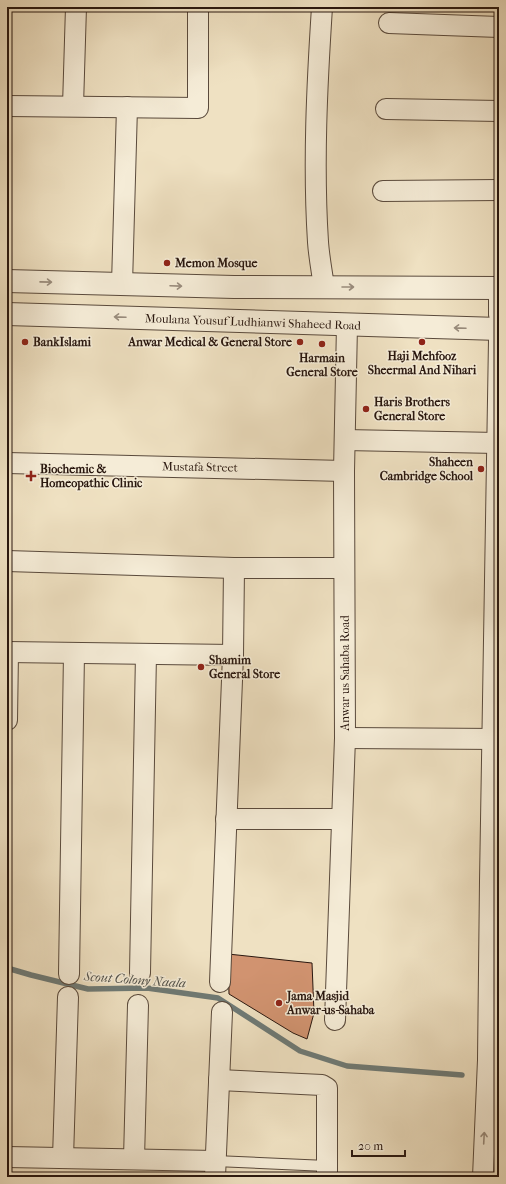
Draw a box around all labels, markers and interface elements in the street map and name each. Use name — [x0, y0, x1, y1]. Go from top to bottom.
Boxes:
place label: Memon Mosque — [174, 256, 258, 271]
marker: Memon Mosque — [162, 258, 172, 268]
one-way arrow — [39, 278, 52, 286]
one-way arrow — [169, 282, 182, 289]
one-way arrow — [341, 283, 354, 291]
street label: Moulana Yousuf Ludhianwi Shaheed Road — [145, 311, 362, 333]
one-way arrow — [114, 314, 127, 321]
one-way arrow — [454, 324, 467, 332]
place label: BankIslami — [33, 335, 91, 349]
place label: Anwar Medical & General Store — [127, 335, 292, 349]
marker: BankIslami — [20, 337, 30, 347]
marker: Anwar Medical & General Store — [295, 337, 305, 347]
marker: Haji Mehfooz Sheermal And Nihari — [417, 337, 427, 347]
marker: Harmain General Store — [317, 339, 327, 349]
place label: Haji Mehfooz Sheermal And Nihari — [368, 349, 477, 377]
place label: Harmain General Store — [286, 351, 358, 379]
place label: Haris Brothers General Store — [374, 395, 451, 423]
marker: Haris Brothers General Store — [361, 404, 371, 414]
place label: Shaheen Cambridge School — [380, 455, 474, 484]
street label: Mustafa Street — [162, 459, 239, 475]
place label: Biochemic & Homeopathic Clinic — [40, 462, 143, 491]
marker: Shaheen Cambridge School — [476, 464, 486, 474]
marker: Biochemic & Homeopathic Clinic — [25, 470, 37, 482]
street label: Anwar us Sahaba Road — [338, 615, 352, 732]
place label: Shamim General Store — [209, 653, 280, 681]
marker: Shamim General Store — [196, 662, 206, 672]
water label: Scout Colony Naala — [82, 968, 187, 991]
place label: Jama Masjid Anwar-us-Sahaba — [285, 989, 375, 1017]
marker: Jama Masjid Anwar-us-Sahaba — [274, 998, 284, 1008]
scale bar — [352, 1132, 405, 1158]
one-way arrow — [481, 1132, 488, 1145]
text: 20 m — [358, 1139, 383, 1153]

